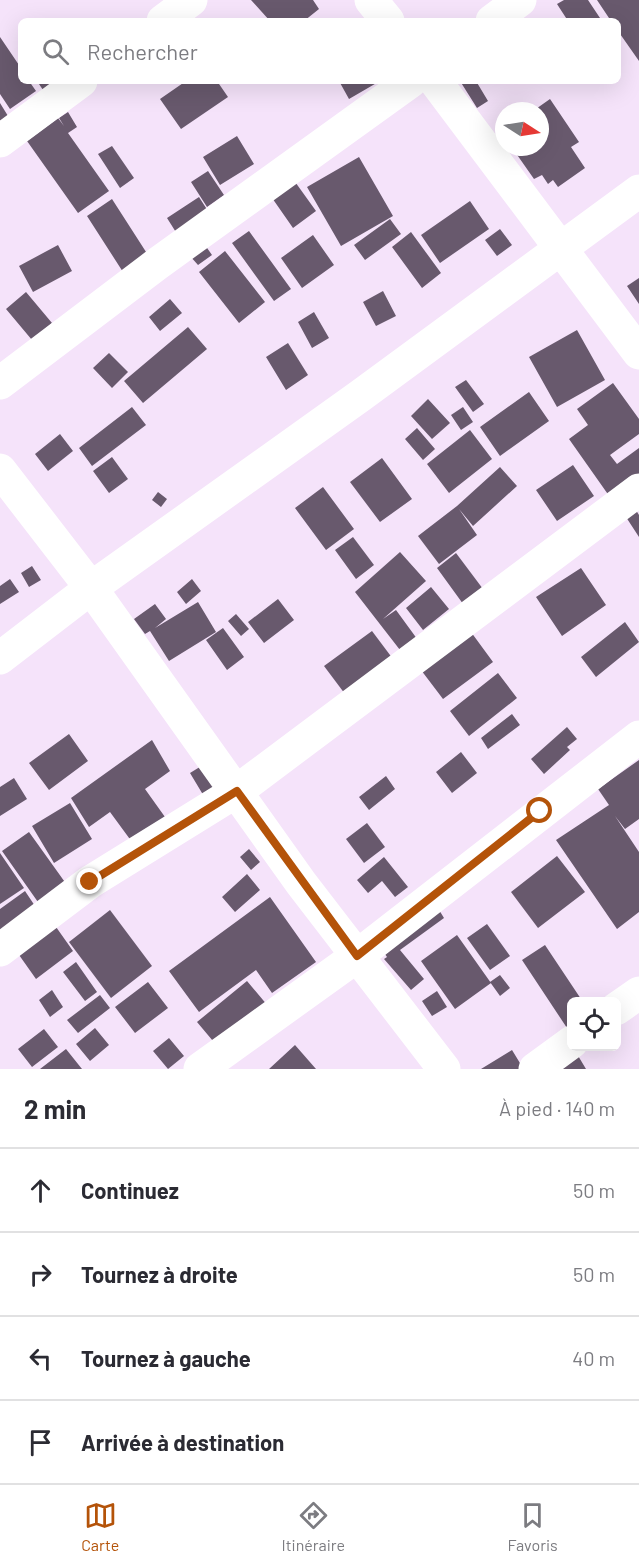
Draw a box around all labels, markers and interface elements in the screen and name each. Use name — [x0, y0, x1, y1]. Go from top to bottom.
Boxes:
search box — [18, 18, 621, 84]
icon: search — [39, 35, 72, 68]
text: Rechercher — [87, 38, 198, 64]
north arrow — [495, 102, 549, 156]
route start — [526, 797, 552, 823]
route end — [76, 868, 102, 894]
map controls — [567, 997, 621, 1051]
button: locate — [567, 997, 621, 1051]
text: 2 min — [24, 1093, 86, 1124]
text: À pied · 140 m — [499, 1096, 615, 1120]
icon: ahead — [24, 1174, 57, 1207]
text: Continuez — [81, 1177, 179, 1203]
text: 50 m — [573, 1178, 615, 1202]
icon: right — [24, 1258, 57, 1291]
text: Tournez à droite — [81, 1261, 238, 1287]
text: 50 m — [573, 1262, 615, 1286]
icon: left — [24, 1342, 57, 1375]
text: Tournez à gauche — [81, 1345, 251, 1371]
text: 40 m — [572, 1346, 615, 1370]
icon: arrive — [24, 1426, 57, 1459]
text: Arrivée à destination — [81, 1429, 284, 1455]
tab: Carte — [81, 1499, 119, 1554]
tab: Itinéraire — [282, 1499, 345, 1554]
tab: Favoris — [507, 1499, 558, 1554]

